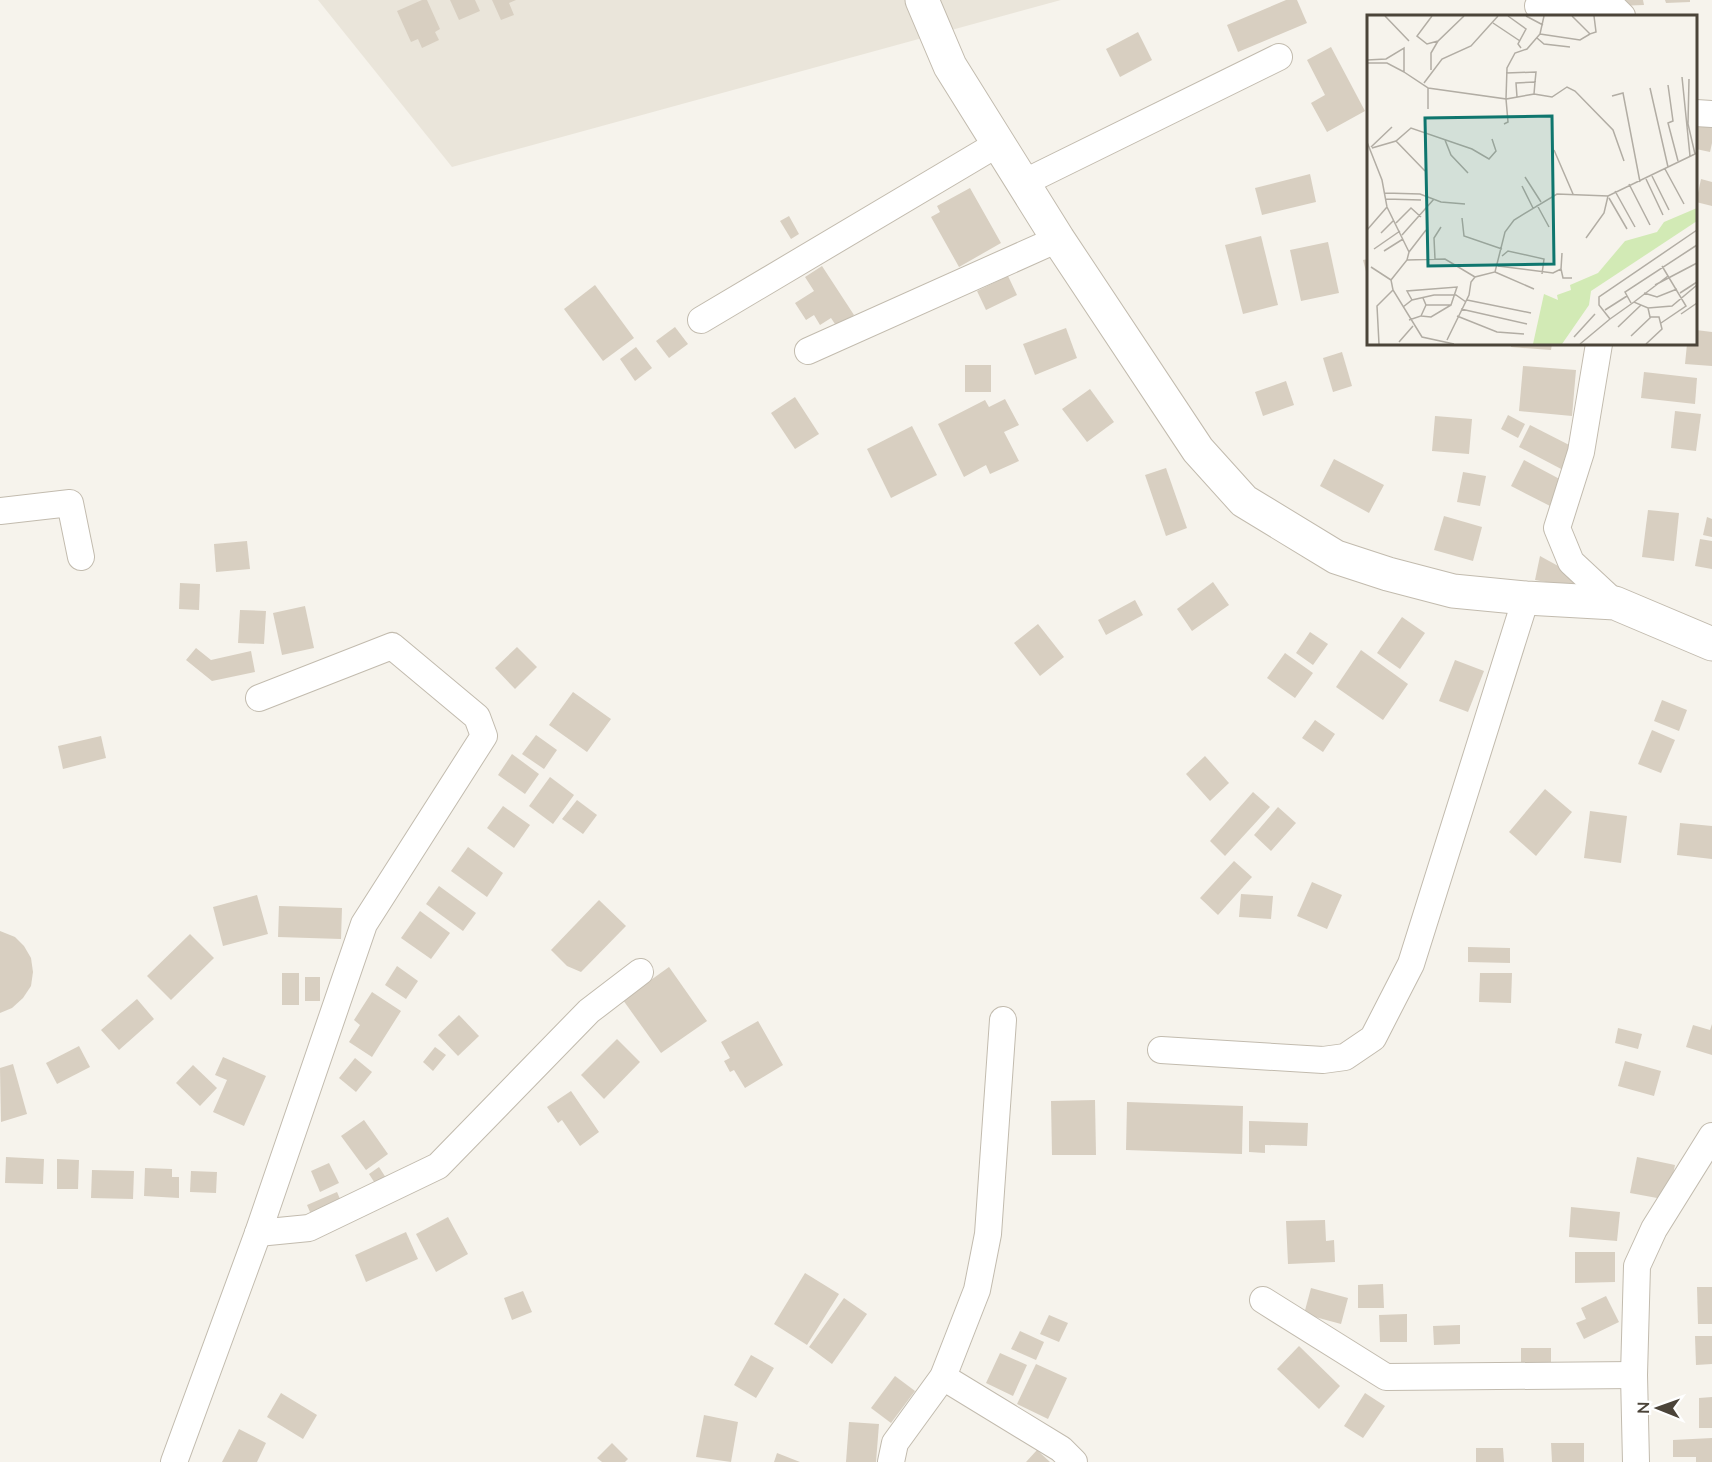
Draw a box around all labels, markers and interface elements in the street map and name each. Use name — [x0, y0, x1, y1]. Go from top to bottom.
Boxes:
inset map — [1367, 15, 1697, 345]
north arrow — [1628, 1378, 1688, 1438]
text: N — [1633, 1401, 1652, 1414]

